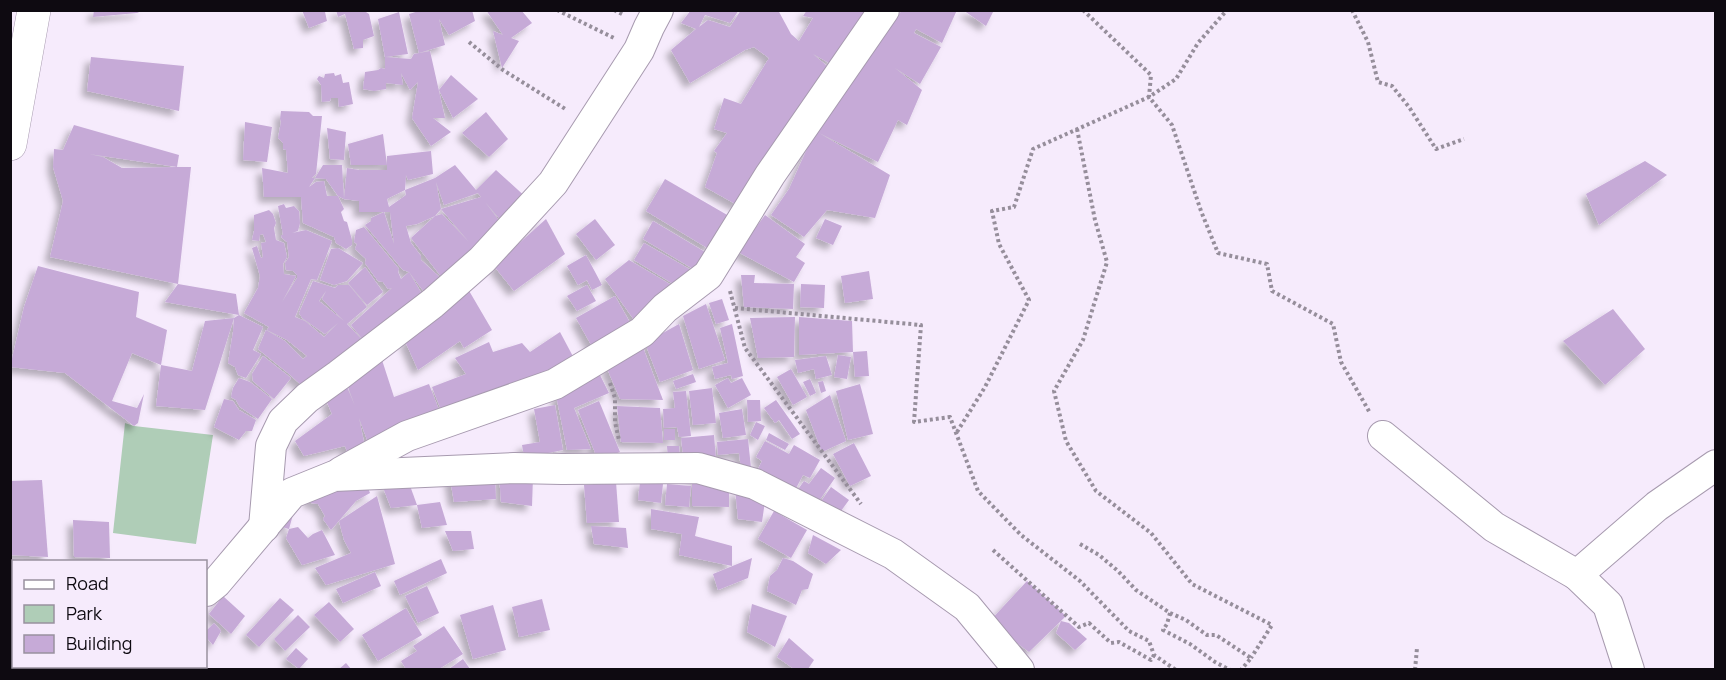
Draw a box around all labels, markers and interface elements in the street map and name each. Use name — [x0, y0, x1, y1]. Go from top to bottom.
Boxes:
legend — [12, 560, 207, 668]
text: Road — [66, 571, 109, 595]
text: Park — [66, 601, 103, 625]
text: Building — [66, 631, 132, 655]

